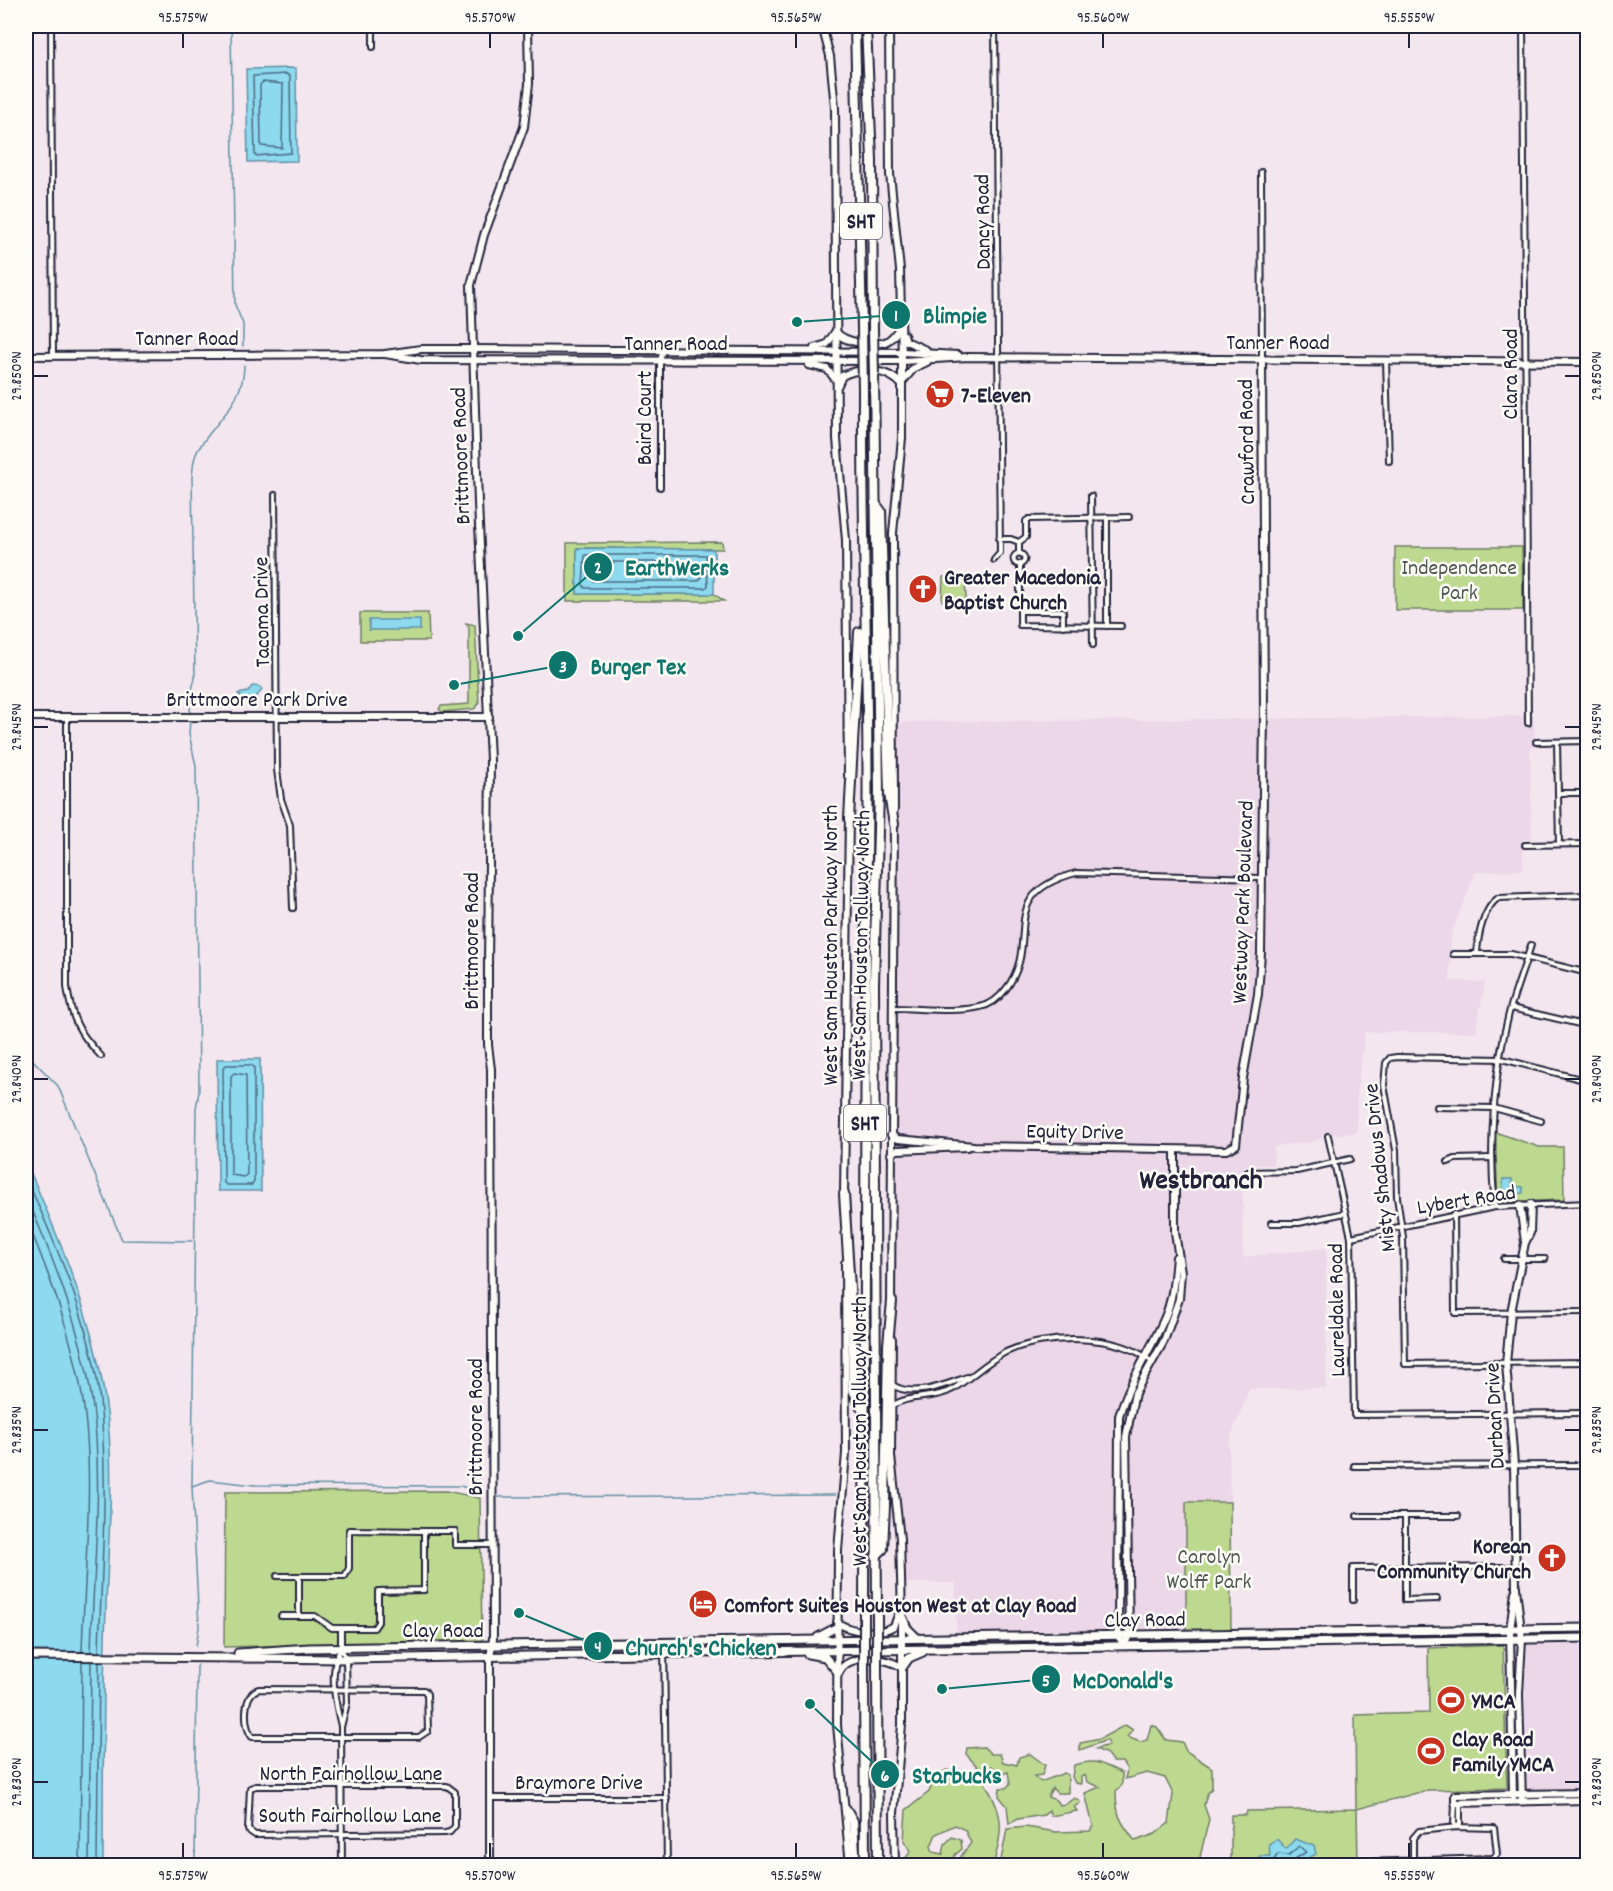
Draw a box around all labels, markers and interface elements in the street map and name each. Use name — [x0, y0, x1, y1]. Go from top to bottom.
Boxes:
text: 95.575°W — [158, 8, 208, 30]
text: 95.570°W — [465, 8, 516, 30]
text: 95.565°W — [771, 8, 822, 30]
text: 95.560°W — [1077, 8, 1129, 30]
text: 95.555°W — [1384, 8, 1435, 30]
street label: Dancy Road — [968, 174, 1001, 270]
road number: SHT — [840, 203, 882, 239]
callout: Blimpie — [881, 294, 999, 336]
text: Blimpie — [923, 301, 987, 335]
text: 1 — [894, 305, 898, 330]
street label: Tanner Road — [135, 325, 239, 356]
street label: Clara Road — [1497, 328, 1528, 420]
street label: Tanner Road — [1226, 329, 1330, 360]
street label: Tanner Road — [624, 330, 728, 361]
text: 29.850°N — [7, 351, 29, 401]
text: 29.850°N — [1587, 351, 1609, 401]
street label: Baird Court — [631, 371, 662, 465]
supermarket icon: 7-Eleven — [924, 378, 956, 410]
street label: Crawford Road — [1232, 379, 1265, 505]
place label: 7-Eleven — [961, 382, 1031, 413]
street label: Brittmoore Road — [445, 387, 480, 525]
callout: EarthWerks — [583, 546, 741, 588]
text: EarthWerks — [625, 553, 729, 587]
park label: Independence Park — [1401, 554, 1517, 610]
street label: Tacoma Drive — [247, 556, 280, 668]
text: 2 — [594, 557, 602, 582]
place label: Greater Macedonia Baptist Church — [944, 564, 1101, 620]
church icon: Greater Macedonia Baptist Church — [907, 573, 939, 605]
callout: Burger Tex — [548, 644, 698, 686]
text: Burger Tex — [590, 652, 686, 686]
text: 3 — [559, 656, 567, 681]
street label: Brittmoore Park Drive — [166, 686, 348, 717]
text: 29.845°N — [7, 703, 29, 751]
text: 29.845°N — [1587, 703, 1609, 751]
street label: Westway Park Boulevard — [1225, 800, 1264, 1004]
street label: West Sam Houston Parkway North — [817, 805, 848, 1085]
street label: West Sam Houston Tollway North — [845, 810, 880, 1080]
street label: Brittmoore Road — [458, 872, 489, 1010]
text: 29.840°N — [7, 1055, 29, 1103]
text: 29.840°N — [1587, 1055, 1609, 1103]
street label: Misty Shadows Drive — [1357, 1082, 1406, 1253]
road number: SHT — [844, 1105, 886, 1141]
street label: Equity Drive — [1026, 1117, 1124, 1150]
district label: Westbranch — [1139, 1163, 1263, 1203]
street label: Lybert Road — [1415, 1178, 1518, 1225]
street label: Laureldale Road — [1322, 1243, 1355, 1377]
street label: West Sam Houston Tollway North — [846, 1296, 877, 1566]
street label: Brittmoore Road — [462, 1358, 493, 1496]
street label: Durban Drive — [1478, 1362, 1515, 1470]
text: 29.835°N — [7, 1406, 29, 1454]
text: 29.835°N — [1587, 1406, 1609, 1454]
place label: Korean Community Church — [1377, 1533, 1531, 1589]
church icon: Korean Community Church — [1536, 1542, 1568, 1574]
park label: Carolyn Wolff Park — [1166, 1543, 1252, 1599]
hotel icon: Comfort Suites Houston West at Clay Road — [687, 1588, 719, 1620]
place label: Comfort Suites Houston West at Clay Road — [724, 1592, 1077, 1623]
street label: Clay Road — [1104, 1605, 1186, 1638]
street label: Clay Road — [402, 1617, 484, 1648]
callout: Church's Chicken — [583, 1625, 788, 1667]
text: Church's Chicken — [625, 1633, 777, 1667]
text: 4 — [594, 1636, 602, 1661]
callout: McDonald's — [1031, 1658, 1186, 1700]
text: McDonald's — [1073, 1666, 1173, 1700]
text: 5 — [1042, 1670, 1050, 1695]
sports icon: YMCA — [1435, 1684, 1467, 1716]
place label: YMCA — [1471, 1688, 1516, 1719]
place label: Clay Road Family YMCA — [1452, 1726, 1554, 1782]
sports icon: Clay Road Family YMCA — [1415, 1735, 1447, 1767]
callout: Starbucks — [870, 1753, 1014, 1795]
text: 29.830°N — [7, 1758, 29, 1807]
text: 29.830°N — [1587, 1758, 1609, 1807]
street label: North Fairhollow Lane — [260, 1760, 442, 1791]
text: Starbucks — [912, 1761, 1002, 1795]
text: 6 — [881, 1765, 890, 1790]
street label: Braymore Drive — [515, 1769, 643, 1800]
street label: South Fairhollow Lane — [258, 1802, 442, 1833]
text: 95.575°W — [158, 1866, 208, 1888]
text: 95.570°W — [465, 1866, 516, 1888]
text: 95.565°W — [771, 1866, 822, 1888]
text: 95.560°W — [1077, 1866, 1129, 1888]
text: 95.555°W — [1384, 1866, 1435, 1888]

